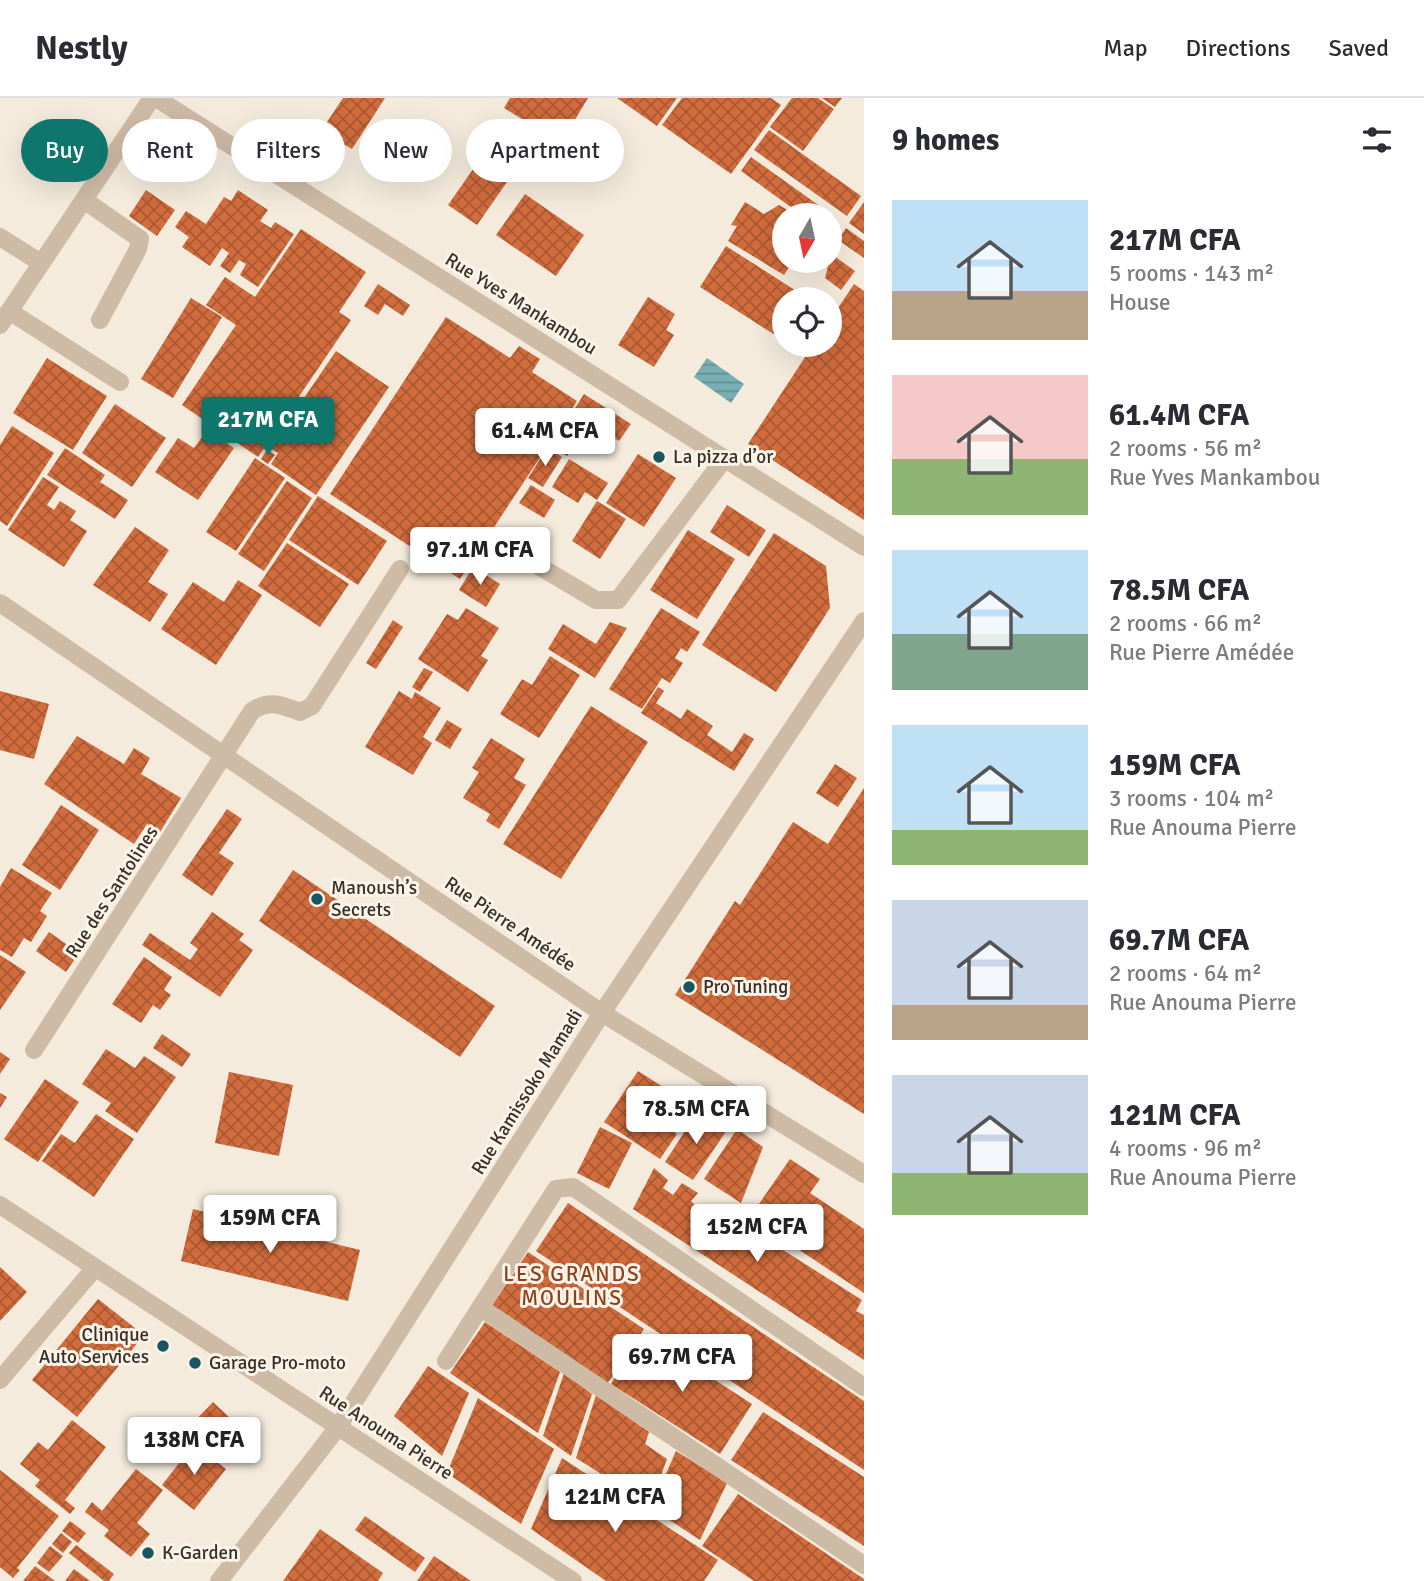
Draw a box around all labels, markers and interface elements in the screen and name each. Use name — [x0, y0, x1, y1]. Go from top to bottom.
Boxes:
text: Nestly — [35, 28, 128, 69]
text: Map — [1103, 33, 1148, 63]
text: Directions — [1186, 33, 1291, 63]
text: Saved — [1329, 33, 1389, 63]
chip: Buy — [21, 119, 108, 182]
chip: Rent — [122, 119, 217, 182]
chip: Filters — [231, 119, 345, 182]
chip: New — [359, 119, 452, 182]
chip: Apartment — [466, 119, 624, 182]
icon: filters — [1358, 121, 1396, 159]
text: 9 homes — [892, 122, 999, 159]
north arrow — [772, 203, 842, 273]
map controls — [772, 203, 842, 357]
text: 217M CFA — [1109, 222, 1241, 259]
icon: home — [948, 228, 1032, 312]
street label: Rue Yves Mankambou — [441, 248, 601, 360]
text: 5 rooms · 143 m² — [1109, 259, 1274, 288]
button: locate — [772, 287, 842, 357]
text: House — [1109, 288, 1171, 317]
text: 61.4M CFA — [1109, 397, 1249, 434]
pin: 217M CFA — [196, 398, 340, 457]
icon: home — [948, 403, 1032, 487]
text: 217M CFA — [218, 405, 319, 434]
pin: 61.4M CFA — [465, 408, 625, 468]
text: 61.4M CFA — [491, 416, 599, 445]
text: 2 rooms · 56 m² — [1109, 434, 1262, 463]
place label: La pizza d’or — [673, 445, 773, 469]
marker: La pizza d’or — [651, 449, 667, 465]
text: Rue Yves Mankambou — [1109, 463, 1320, 492]
pin: 97.1M CFA — [400, 528, 560, 587]
text: 97.1M CFA — [426, 535, 534, 564]
text: 78.5M CFA — [1109, 572, 1249, 609]
icon: home — [948, 578, 1032, 662]
text: 2 rooms · 66 m² — [1109, 609, 1262, 638]
text: Rue Pierre Amédée — [1109, 638, 1294, 667]
text: 159M CFA — [1109, 747, 1241, 784]
icon: home — [948, 753, 1032, 837]
text: 3 rooms · 104 m² — [1109, 784, 1274, 813]
text: Rue Anouma Pierre — [1109, 813, 1296, 842]
street label: Rue des Santolines — [60, 821, 164, 963]
street label: Rue Pierre Amédée — [440, 871, 580, 977]
place label: Manoush’s Secrets — [331, 876, 417, 922]
marker: Manoush’s Secrets — [309, 891, 325, 907]
text: 69.7M CFA — [1109, 922, 1249, 959]
icon: home — [948, 928, 1032, 1012]
text: 2 rooms · 64 m² — [1109, 959, 1262, 988]
place label: Pro Tuning — [703, 975, 788, 999]
marker: Pro Tuning — [681, 979, 697, 995]
text: Rue Anouma Pierre — [1109, 988, 1296, 1017]
street label: Rue Kamissoko Mamadi — [466, 1005, 588, 1179]
pin: 78.5M CFA — [616, 1086, 776, 1146]
text: 78.5M CFA — [642, 1094, 750, 1123]
text: 121M CFA — [1109, 1097, 1241, 1134]
icon: home — [948, 1103, 1032, 1187]
text: 4 rooms · 96 m² — [1109, 1134, 1262, 1163]
text: Rue Anouma Pierre — [1109, 1163, 1296, 1192]
pin: 159M CFA — [198, 1196, 342, 1255]
text: 159M CFA — [220, 1203, 321, 1232]
pin: 152M CFA — [685, 1204, 829, 1264]
text: 152M CFA — [707, 1212, 808, 1241]
district label: LES GRANDS MOULINS — [503, 1261, 641, 1311]
place label: Clinique Auto Services — [39, 1323, 149, 1369]
pin: 69.7M CFA — [602, 1334, 762, 1394]
marker: Clinique Auto Services — [155, 1338, 171, 1354]
text: 69.7M CFA — [628, 1342, 736, 1371]
place label: Garage Pro-moto — [209, 1351, 346, 1375]
marker: Garage Pro-moto — [187, 1355, 203, 1371]
street label: Rue Anouma Pierre — [315, 1381, 457, 1485]
pin: 138M CFA — [122, 1418, 266, 1477]
text: 138M CFA — [144, 1425, 245, 1454]
pin: 121M CFA — [543, 1474, 687, 1534]
text: 121M CFA — [565, 1482, 666, 1511]
place label: K-Garden — [162, 1541, 238, 1565]
marker: K-Garden — [140, 1545, 156, 1561]

